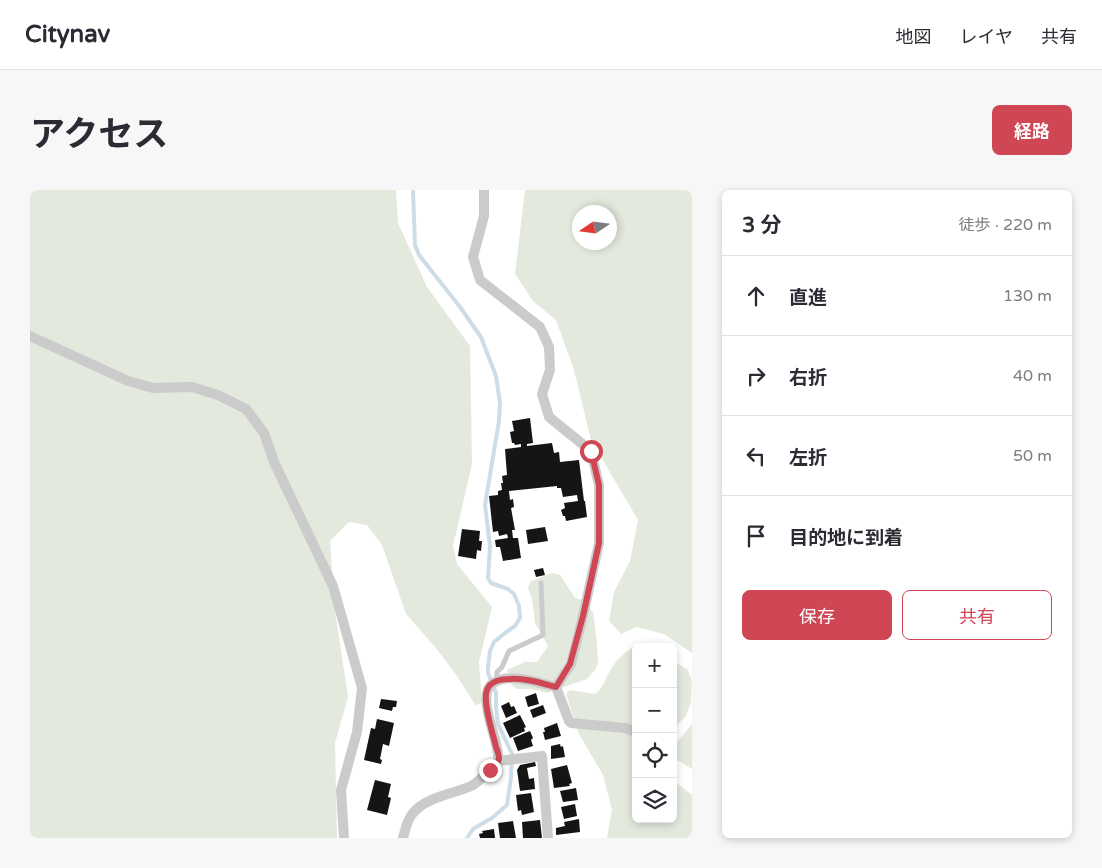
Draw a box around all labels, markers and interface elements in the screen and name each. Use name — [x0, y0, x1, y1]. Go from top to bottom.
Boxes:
text: Citynav — [25, 20, 110, 49]
text: 地図 — [896, 26, 932, 48]
text: レイヤ — [960, 26, 1013, 48]
text: 共有 — [1041, 26, 1077, 48]
button: 経路 — [992, 105, 1072, 155]
text: アクセス — [30, 114, 168, 156]
north arrow — [572, 205, 617, 250]
text: 3 分 — [742, 213, 782, 238]
text: 徒歩 · 220 m — [959, 215, 1052, 235]
icon: ahead — [742, 282, 770, 310]
text: 130 m — [1003, 286, 1052, 306]
text: 直進 — [789, 287, 827, 309]
icon: right — [742, 362, 770, 390]
text: 40 m — [1013, 366, 1052, 386]
text: 右折 — [789, 367, 827, 389]
route start — [580, 440, 603, 463]
icon: left — [742, 442, 770, 470]
text: 50 m — [1013, 446, 1052, 466]
text: 左折 — [789, 447, 827, 469]
icon: arrive — [742, 522, 770, 550]
text: 目的地に到着 — [789, 527, 903, 549]
button: 保存 — [742, 590, 892, 640]
button: 共有 — [902, 590, 1052, 640]
map controls — [632, 643, 677, 823]
button: + — [632, 643, 677, 688]
button: − — [632, 688, 677, 733]
button: locate — [632, 733, 677, 778]
route end — [479, 759, 502, 782]
button: layers — [632, 778, 677, 823]

